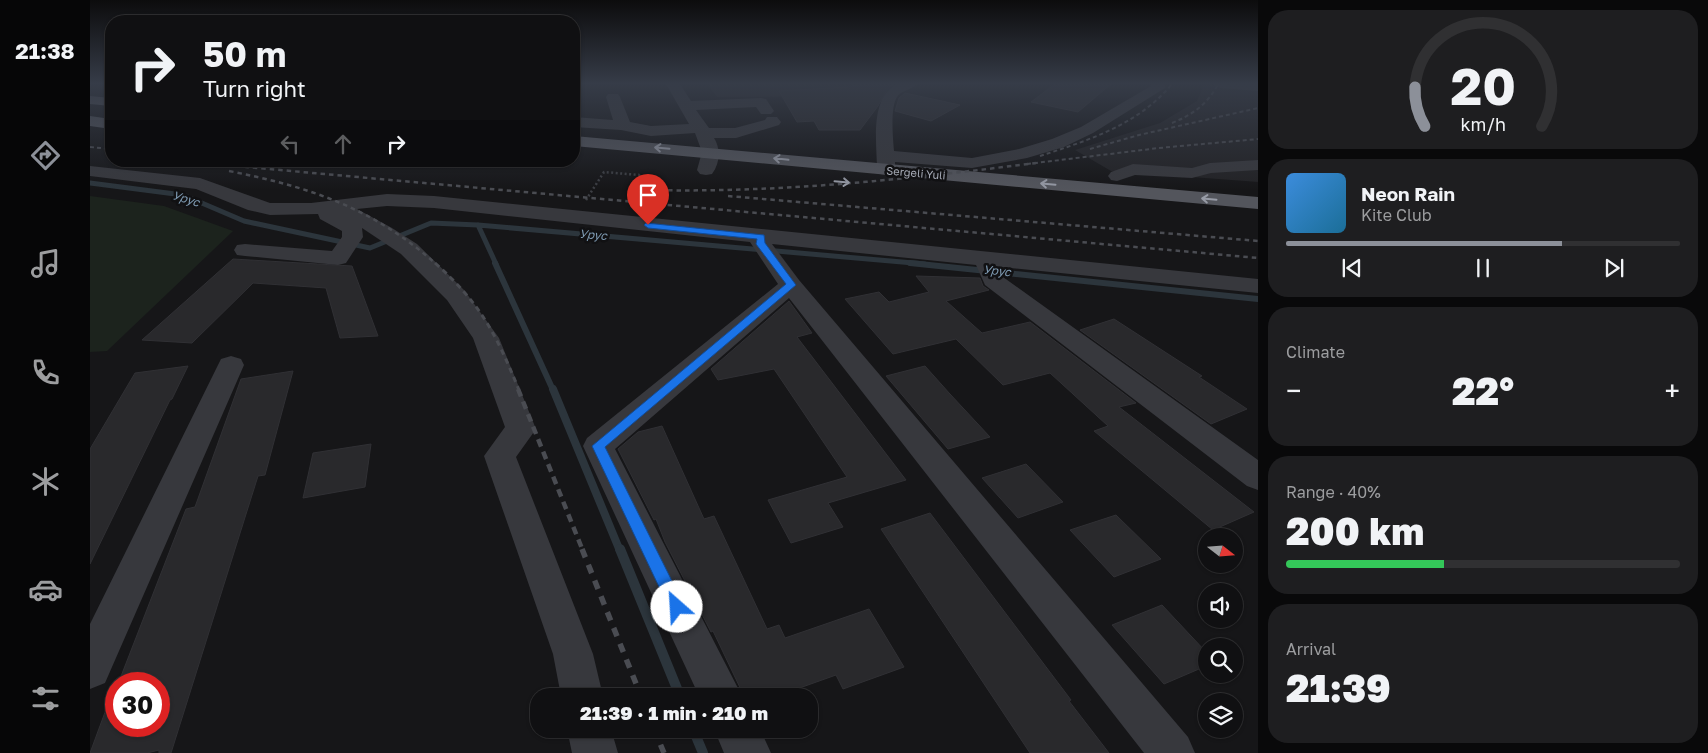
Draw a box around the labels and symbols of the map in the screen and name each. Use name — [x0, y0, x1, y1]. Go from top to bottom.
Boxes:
one-way arrow — [654, 143, 670, 153]
one-way arrow — [774, 154, 790, 164]
street label: Sergeli Yuli — [886, 163, 946, 182]
pin — [627, 174, 669, 225]
one-way arrow — [834, 177, 850, 187]
one-way arrow — [1040, 180, 1056, 189]
water label: Урус — [171, 187, 203, 210]
one-way arrow — [1202, 194, 1218, 204]
water label: Урус — [579, 226, 609, 243]
water label: Урус — [982, 262, 1013, 280]
north arrow — [1198, 528, 1242, 572]
position arrow — [650, 580, 702, 632]
speed limit sign: 30 — [105, 672, 170, 737]

